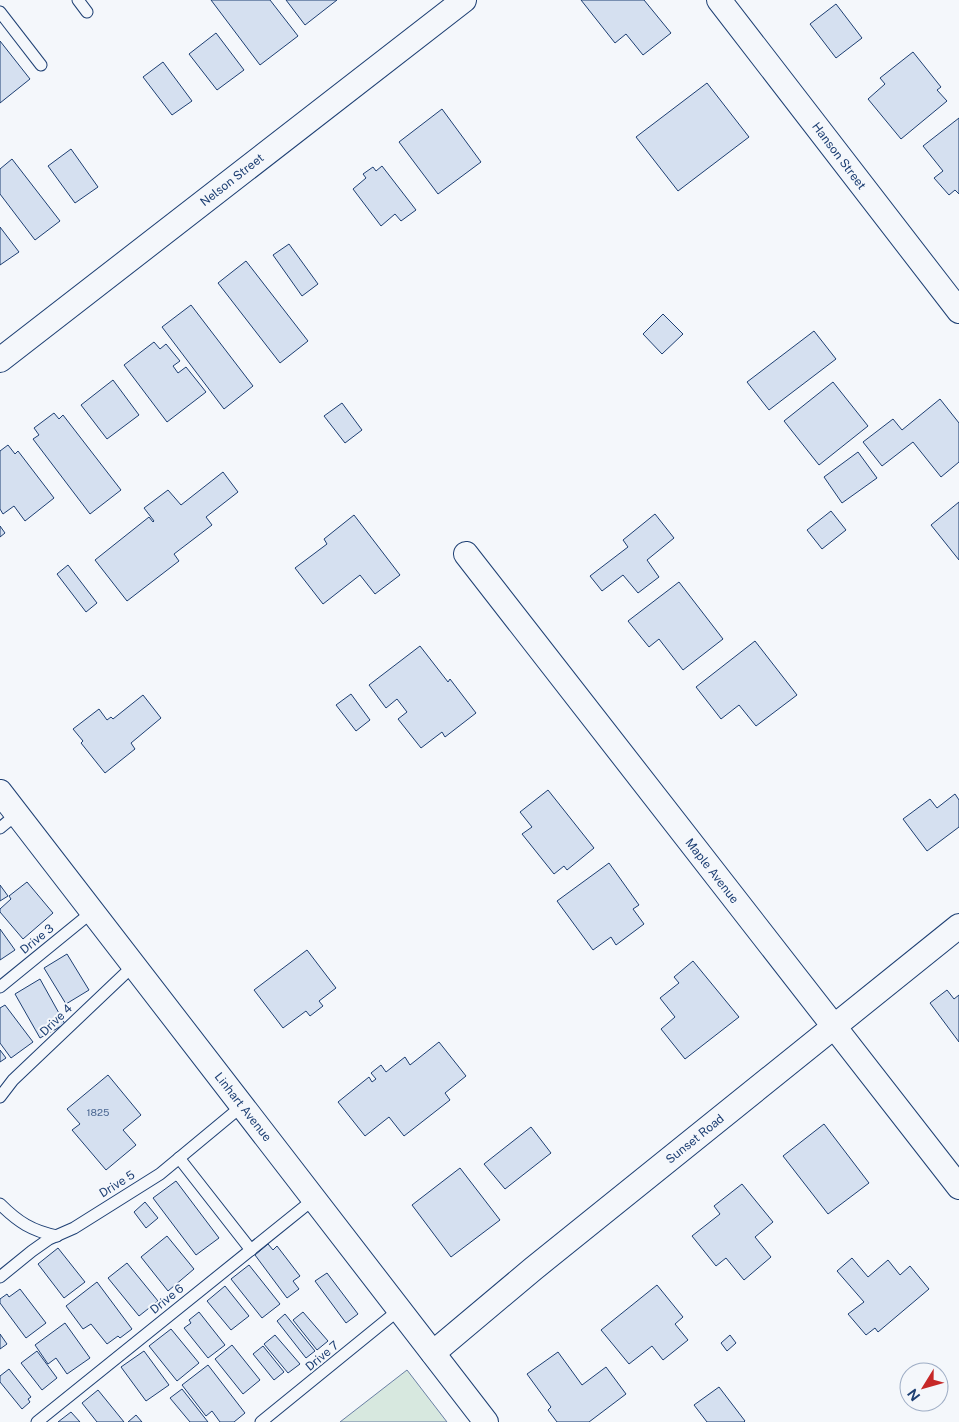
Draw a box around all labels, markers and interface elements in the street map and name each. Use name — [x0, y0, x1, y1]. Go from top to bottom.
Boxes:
street label: Hanson Street — [809, 120, 869, 193]
street label: Nelson Street — [197, 151, 267, 209]
street label: Maple Avenue — [682, 836, 742, 906]
street label: Drive 3 — [17, 921, 57, 957]
street label: Drive 4 — [37, 1001, 75, 1039]
street label: Linhart Avenue — [212, 1070, 274, 1144]
house number: 1825 — [87, 1106, 109, 1118]
street label: Sunset Road — [663, 1111, 727, 1167]
street label: Drive 5 — [97, 1168, 138, 1200]
street label: Drive 6 — [147, 1281, 187, 1317]
street label: Drive 7 — [303, 1338, 341, 1374]
north arrow — [899, 1362, 949, 1412]
text: N — [904, 1386, 923, 1404]

